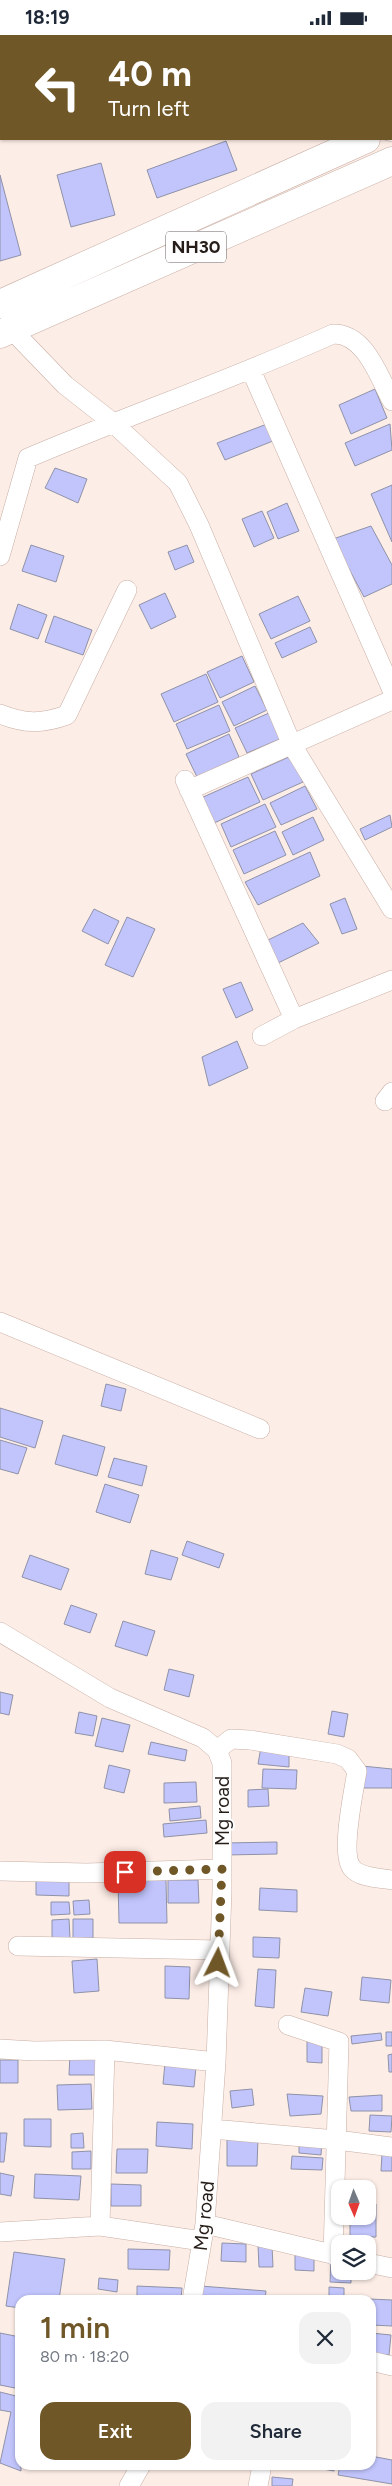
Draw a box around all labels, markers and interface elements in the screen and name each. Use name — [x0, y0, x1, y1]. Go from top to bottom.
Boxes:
text: 18:19 — [25, 6, 69, 29]
text: 40 m — [108, 53, 192, 95]
icon: left — [25, 55, 90, 120]
text: Turn left — [108, 95, 190, 122]
road number: NH30 — [166, 231, 226, 263]
street label: Mg road — [211, 1776, 234, 1846]
pin — [104, 1851, 146, 1893]
icon: arrive — [111, 1858, 139, 1886]
position arrow — [191, 1936, 243, 1988]
street label: Mg road — [189, 2180, 219, 2252]
north arrow — [331, 2180, 376, 2225]
map controls — [331, 2180, 376, 2280]
button: layers — [331, 2235, 376, 2280]
text: 1 min — [40, 2309, 110, 2346]
button: close — [299, 2312, 351, 2364]
text: 80 m · 18:20 — [40, 2347, 129, 2366]
button: Exit — [40, 2402, 191, 2460]
button: Share — [201, 2402, 351, 2460]

